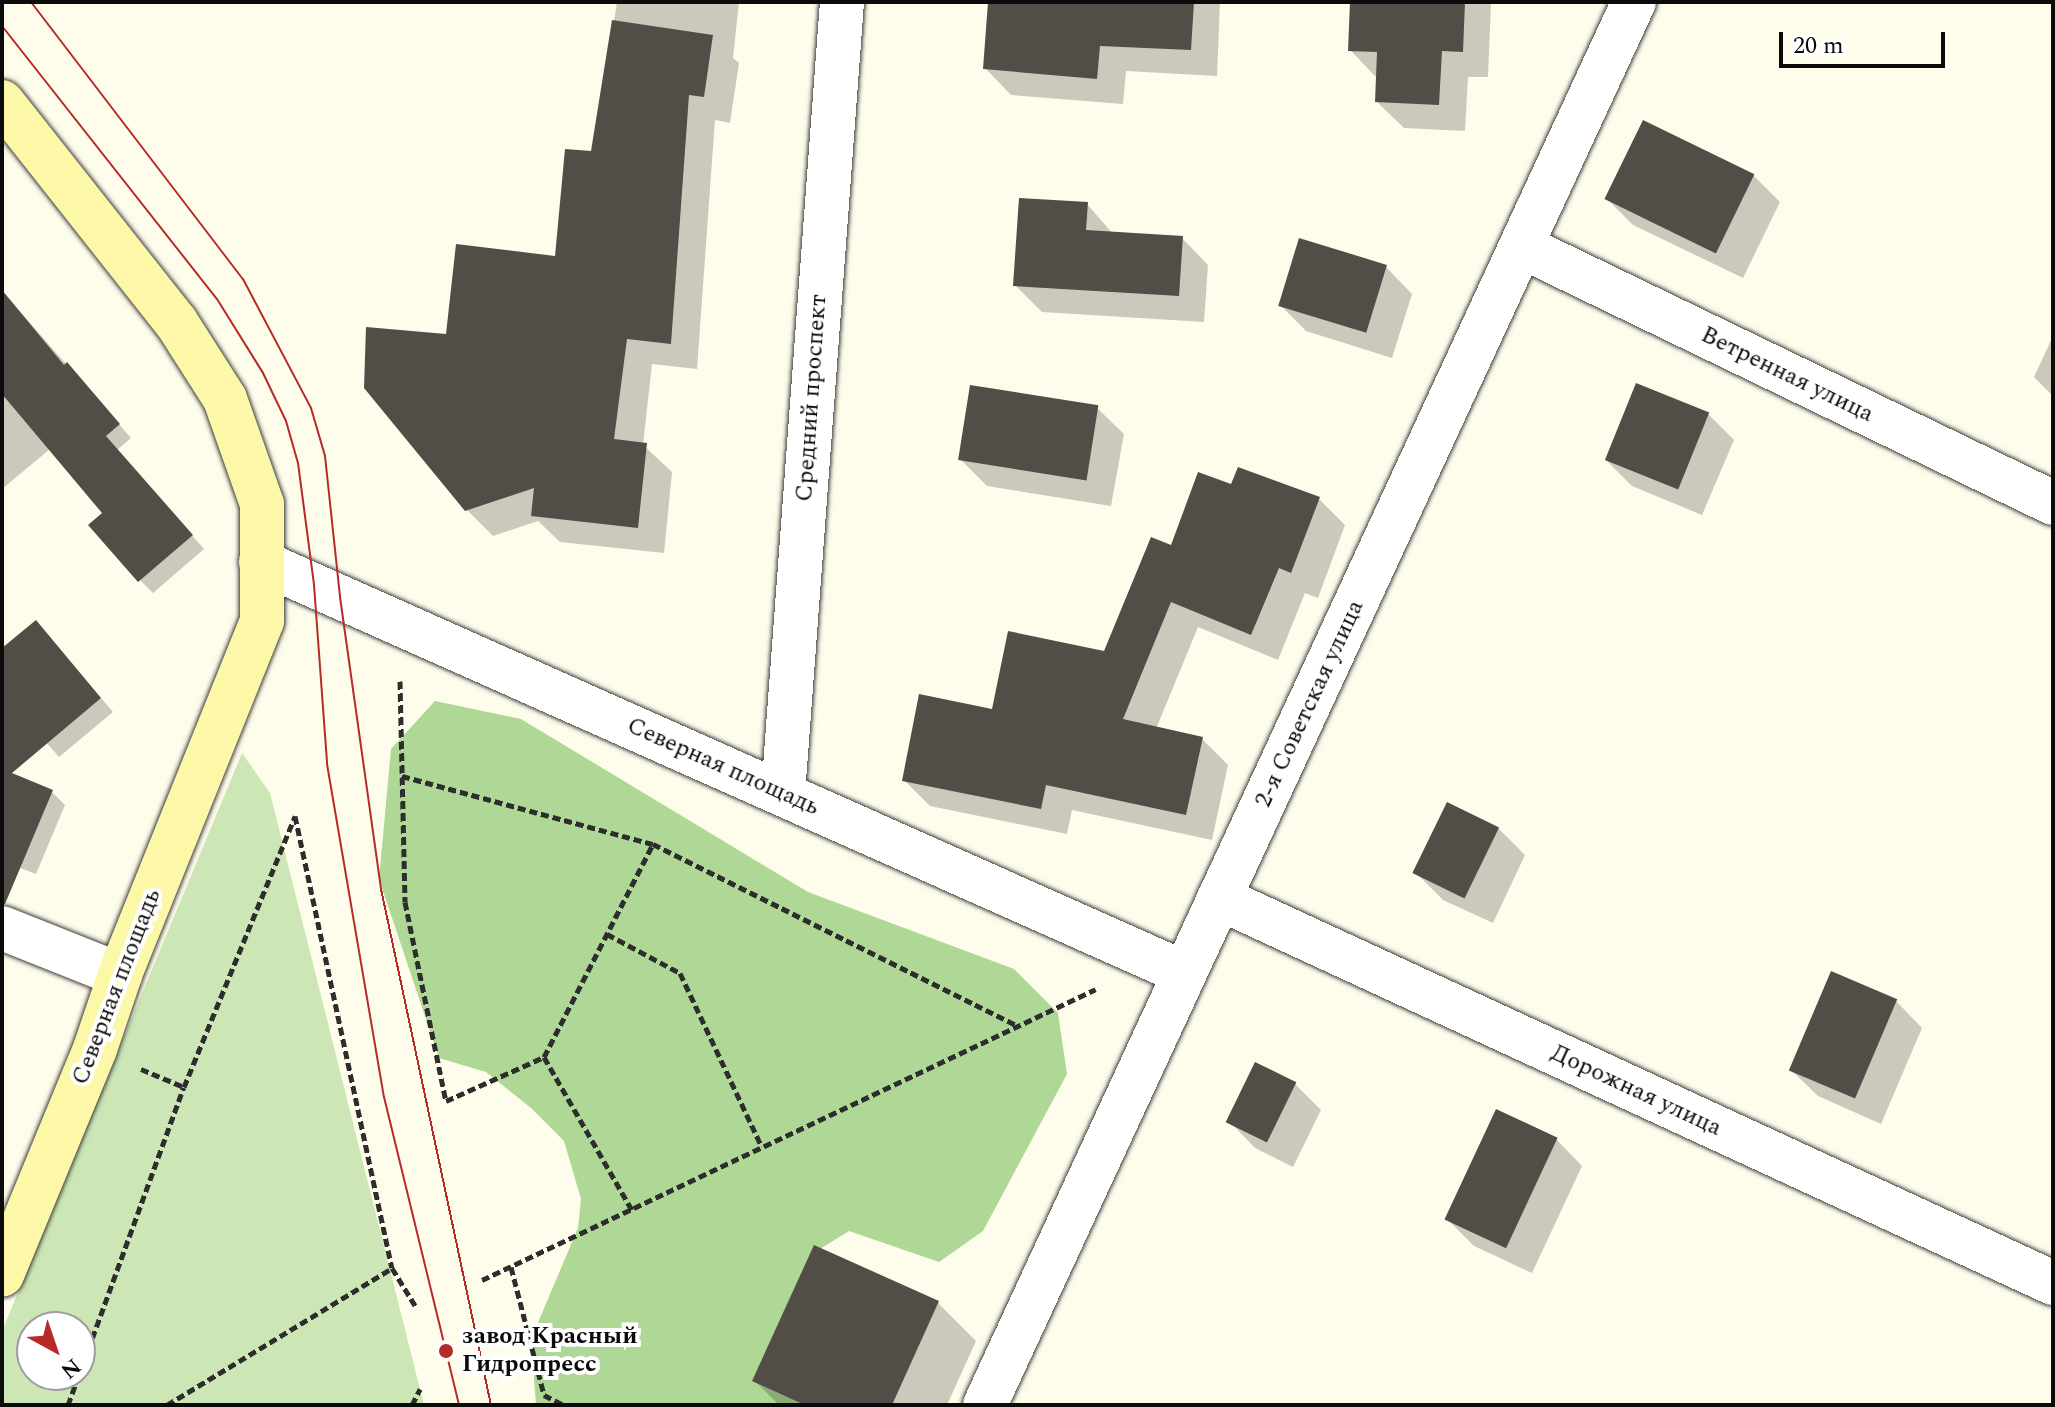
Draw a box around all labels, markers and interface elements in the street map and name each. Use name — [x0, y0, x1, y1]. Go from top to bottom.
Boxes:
scale bar — [1783, 16, 1949, 66]
text: 20 m — [1793, 28, 1844, 64]
street label: Средний проспект — [790, 293, 834, 503]
street label: Ветренная улица — [1696, 321, 1878, 429]
street label: 2-я Советская улица — [1249, 596, 1371, 812]
street label: Северная площадь — [622, 712, 824, 822]
street label: Северная площадь — [66, 885, 168, 1089]
street label: Дорожная улица — [1546, 1039, 1726, 1143]
north arrow — [16, 1311, 96, 1391]
place label: завод Красный Гидропресс — [462, 1323, 638, 1379]
marker: завод Красный Гидропресс — [437, 1342, 455, 1360]
text: N — [53, 1350, 88, 1387]

